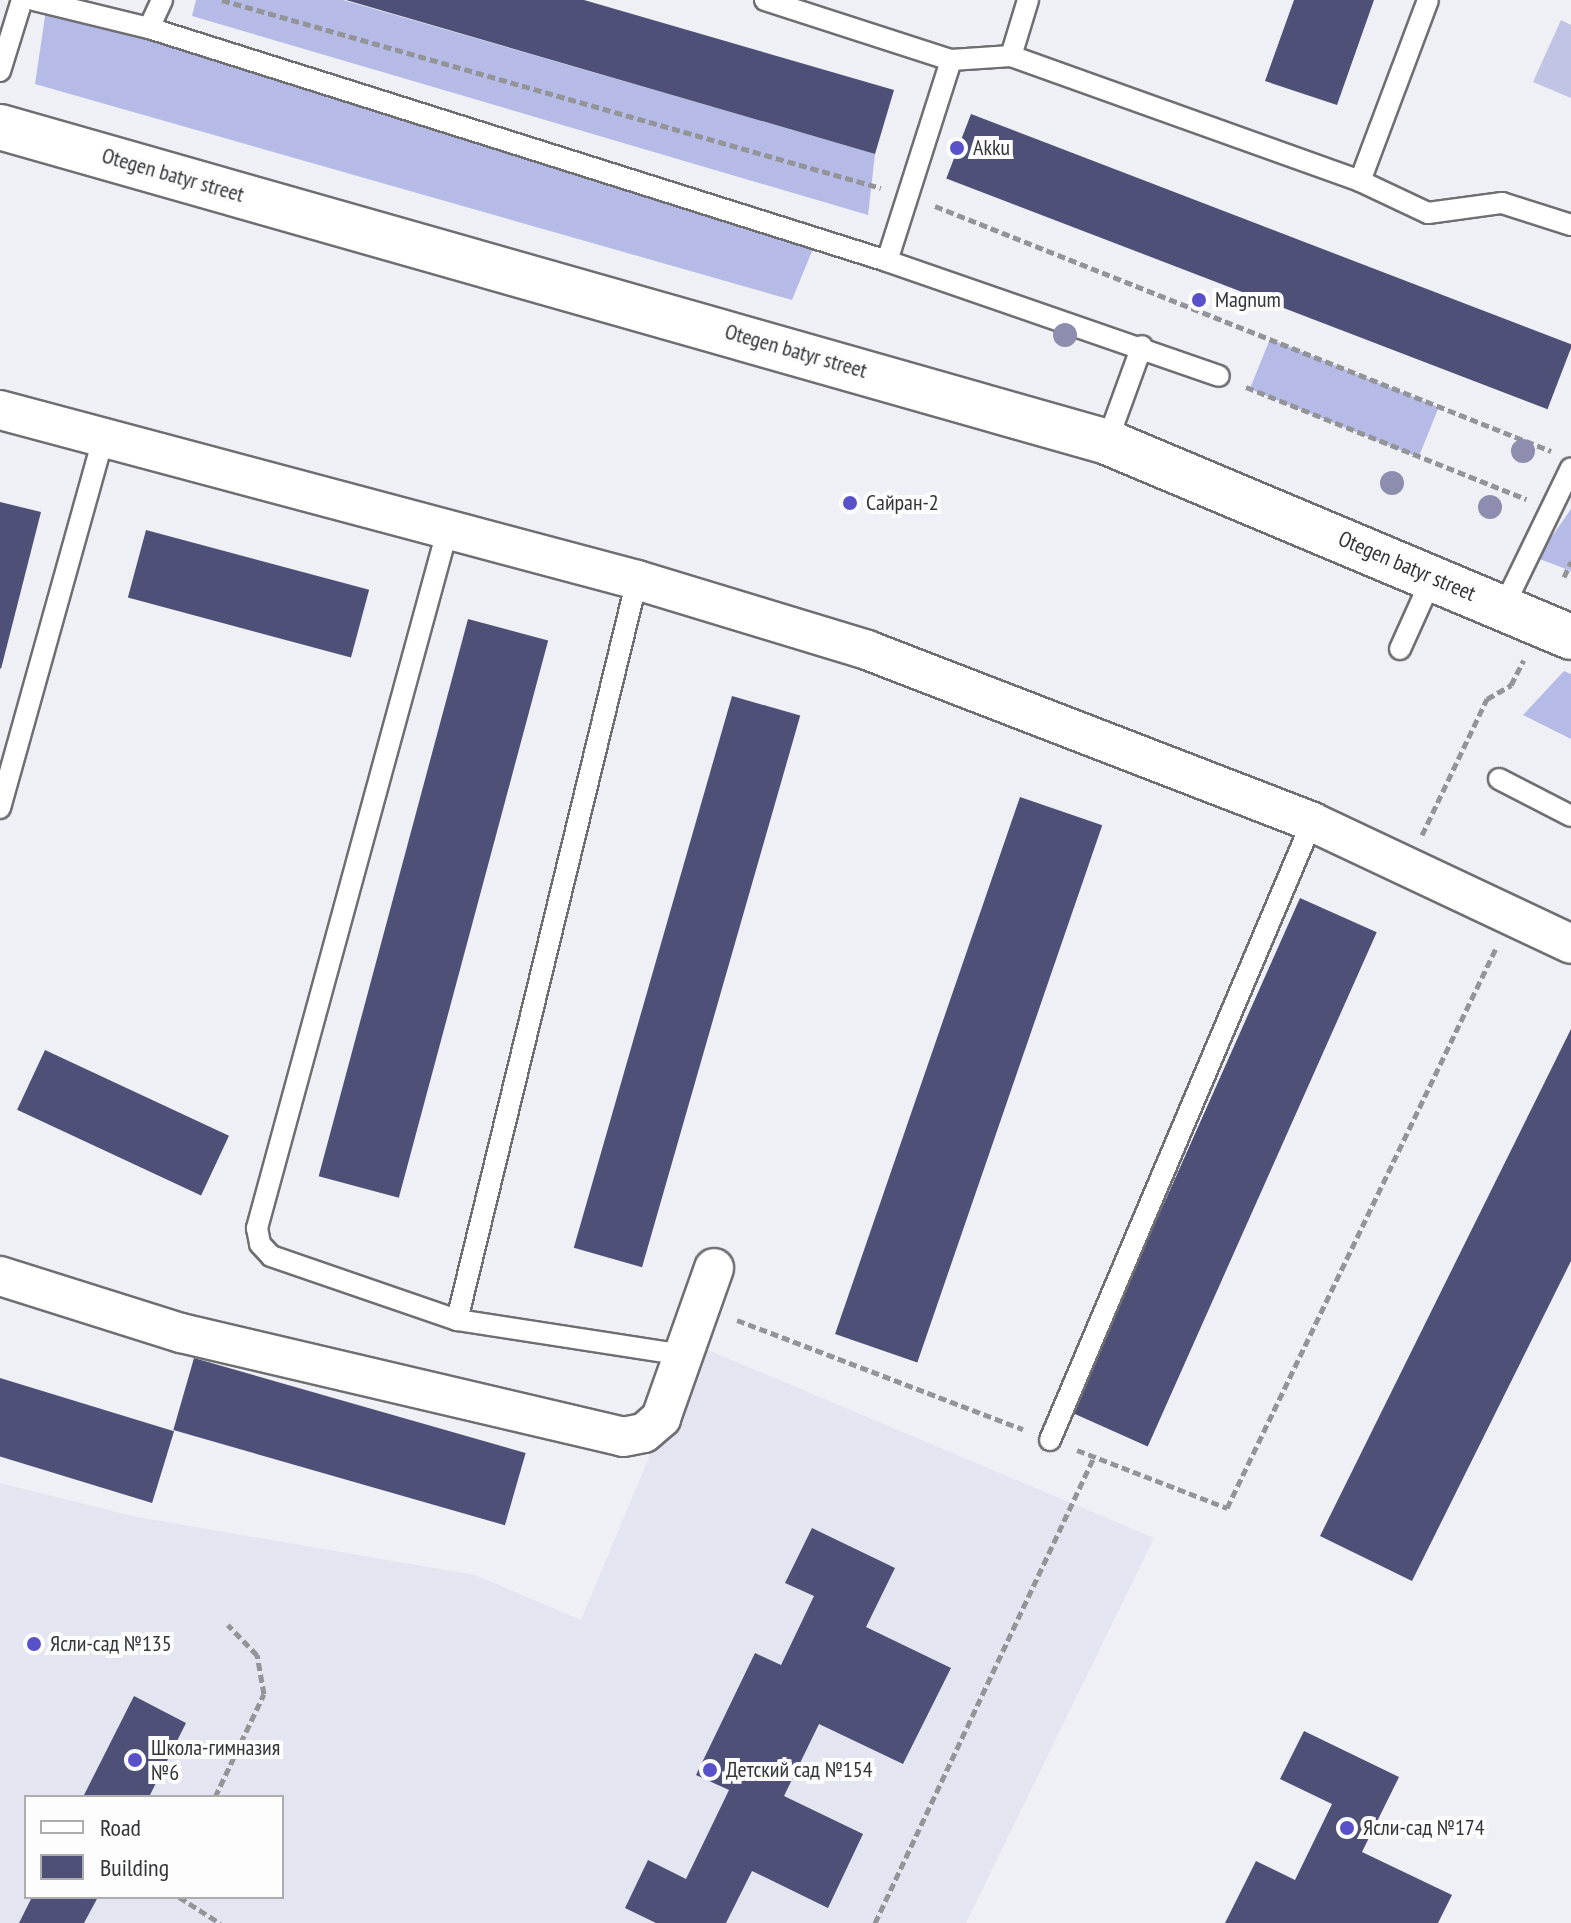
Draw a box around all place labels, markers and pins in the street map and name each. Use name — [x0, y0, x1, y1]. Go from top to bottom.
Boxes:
place label: Akku — [973, 135, 1010, 161]
marker: Akku — [948, 139, 966, 157]
place label: Magnum — [1215, 287, 1281, 313]
marker: Magnum — [1190, 291, 1208, 309]
place label: Сайран-2 — [866, 490, 939, 516]
marker: Сайран-2 — [841, 494, 859, 512]
place label: Ясли-сад №135 — [50, 1631, 172, 1657]
marker: Ясли-сад №135 — [25, 1635, 43, 1653]
place label: Школа-гимназия №6 — [151, 1734, 280, 1786]
marker: Школа-гимназия №6 — [126, 1751, 144, 1769]
place label: Детский сад №154 — [726, 1757, 873, 1783]
marker: Детский сад №154 — [701, 1761, 719, 1779]
place label: Ясли-сад №174 — [1363, 1815, 1485, 1841]
marker: Ясли-сад №174 — [1338, 1819, 1356, 1837]

